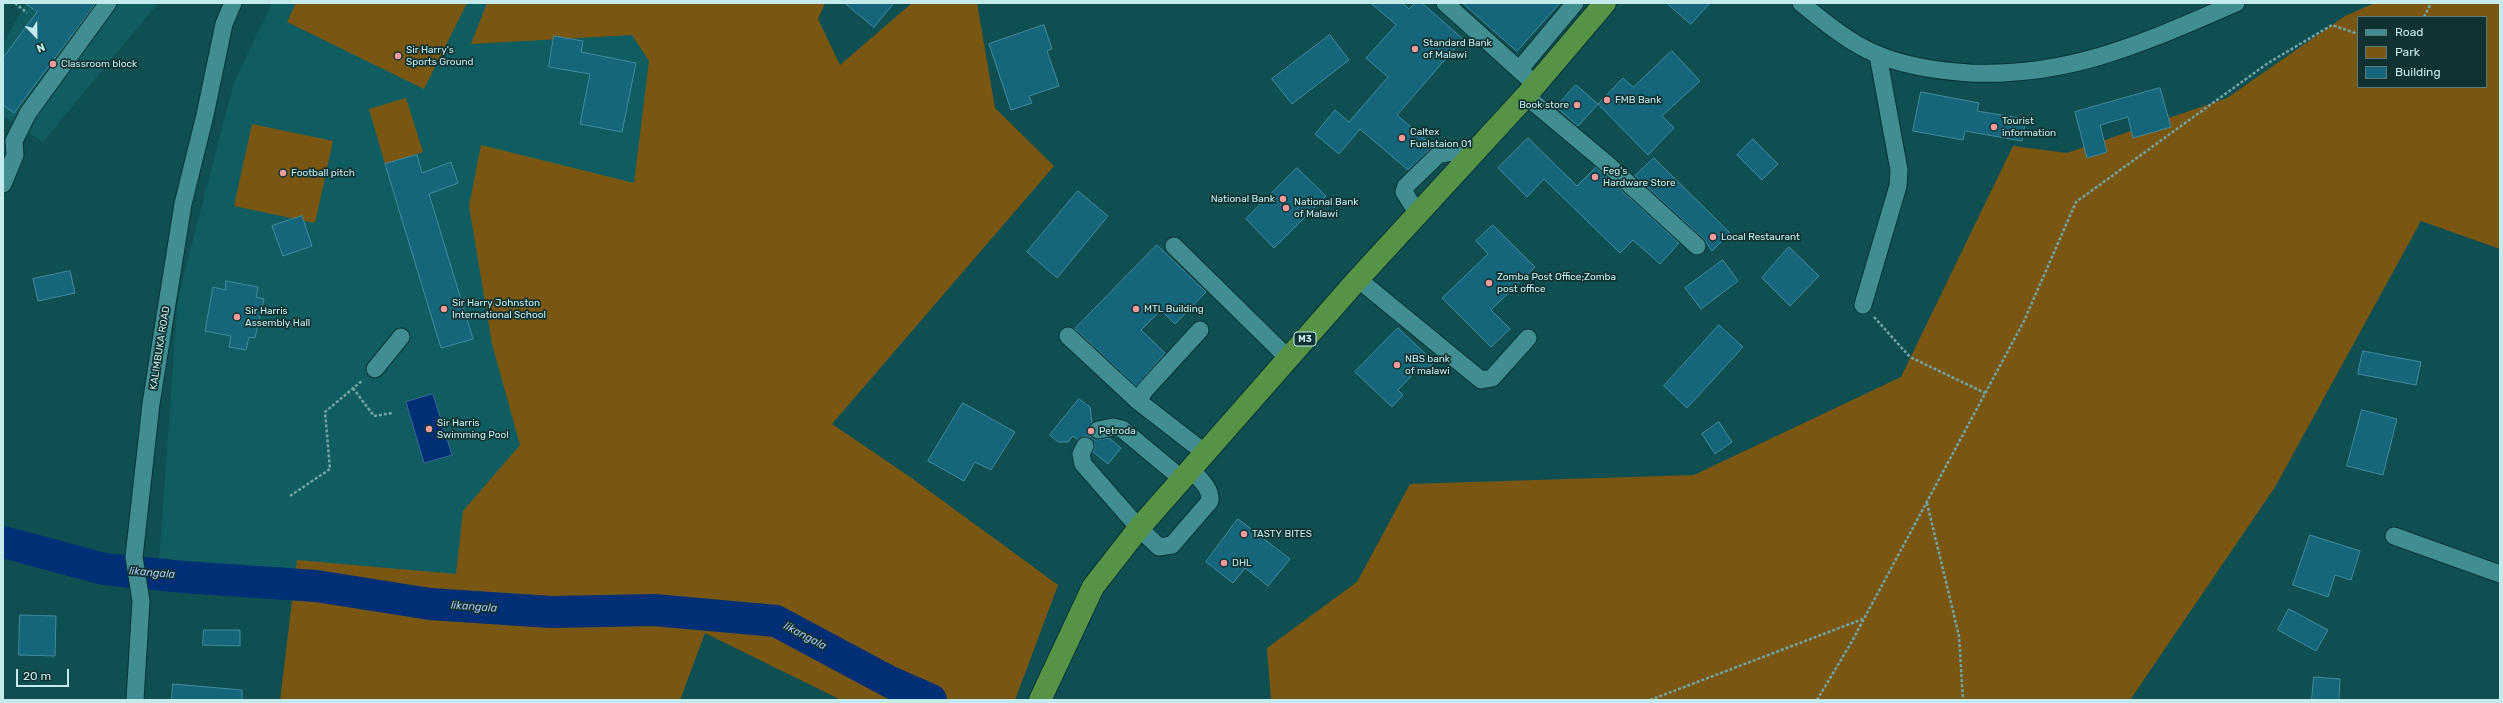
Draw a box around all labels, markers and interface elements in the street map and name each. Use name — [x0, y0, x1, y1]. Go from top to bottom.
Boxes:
north arrow — [16, 16, 56, 56]
legend — [2357, 16, 2487, 88]
text: Road — [2395, 25, 2423, 39]
place label: Standard Bank of Malawi — [1423, 37, 1492, 60]
text: N — [35, 40, 47, 55]
place label: Sir Harry's Sports Ground — [406, 44, 473, 68]
marker: Standard Bank of Malawi — [1410, 44, 1420, 54]
text: Park — [2395, 45, 2420, 59]
marker: Sir Harry's Sports Ground — [393, 51, 403, 61]
place label: Classroom block — [61, 58, 137, 70]
marker: Classroom block — [48, 59, 58, 69]
text: Building — [2395, 65, 2441, 79]
place label: FMB Bank — [1615, 94, 1661, 106]
marker: FMB Bank — [1602, 95, 1612, 105]
place label: Book store — [1519, 99, 1569, 111]
marker: Book store — [1572, 100, 1582, 110]
place label: Tourist information — [2002, 115, 2056, 138]
marker: Tourist information — [1989, 122, 1999, 132]
place label: Caltex Fuelstaion 01 — [1410, 126, 1472, 150]
marker: Caltex Fuelstaion 01 — [1397, 133, 1407, 143]
place label: Feg's Hardware Store — [1603, 165, 1676, 188]
place label: Football pitch — [291, 167, 355, 179]
marker: Football pitch — [278, 168, 288, 178]
marker: Feg's Hardware Store — [1590, 172, 1600, 182]
place label: National Bank — [1211, 193, 1275, 205]
marker: National Bank — [1278, 194, 1288, 204]
place label: National Bank of Malawi — [1294, 196, 1358, 220]
marker: National Bank of Malawi — [1281, 203, 1291, 213]
place label: Local Restaurant — [1721, 231, 1800, 243]
marker: Local Restaurant — [1708, 232, 1718, 242]
place label: Zomba Post Office;Zomba post office — [1497, 271, 1616, 294]
marker: Zomba Post Office;Zomba post office — [1484, 278, 1494, 288]
place label: Sir Harry Johnston International School — [452, 297, 546, 320]
place label: MTL Building — [1144, 303, 1204, 315]
marker: Sir Harry Johnston International School — [439, 304, 449, 314]
marker: MTL Building — [1131, 304, 1141, 314]
street label: KALIMBUKA ROAD — [147, 305, 173, 391]
place label: Sir Harris Assembly Hall — [245, 305, 310, 328]
marker: Sir Harris Assembly Hall — [232, 312, 242, 322]
road number: M3 — [1294, 332, 1316, 346]
place label: NBS bank of malawi — [1405, 353, 1450, 376]
marker: NBS bank of malawi — [1392, 360, 1402, 370]
place label: Sir Harris Swimming Pool — [437, 417, 509, 440]
marker: Sir Harris Swimming Pool — [424, 424, 434, 434]
place label: Petroda — [1099, 425, 1136, 437]
marker: Petroda — [1086, 426, 1096, 436]
place label: TASTY BITES — [1252, 528, 1312, 540]
marker: TASTY BITES — [1239, 529, 1249, 539]
place label: DHL — [1232, 557, 1252, 569]
marker: DHL — [1219, 558, 1229, 568]
water label: likangala — [128, 564, 176, 582]
water label: likangala — [450, 599, 498, 615]
water label: likangala — [781, 619, 829, 653]
scale bar — [18, 661, 71, 687]
text: 20 m — [23, 669, 51, 683]

